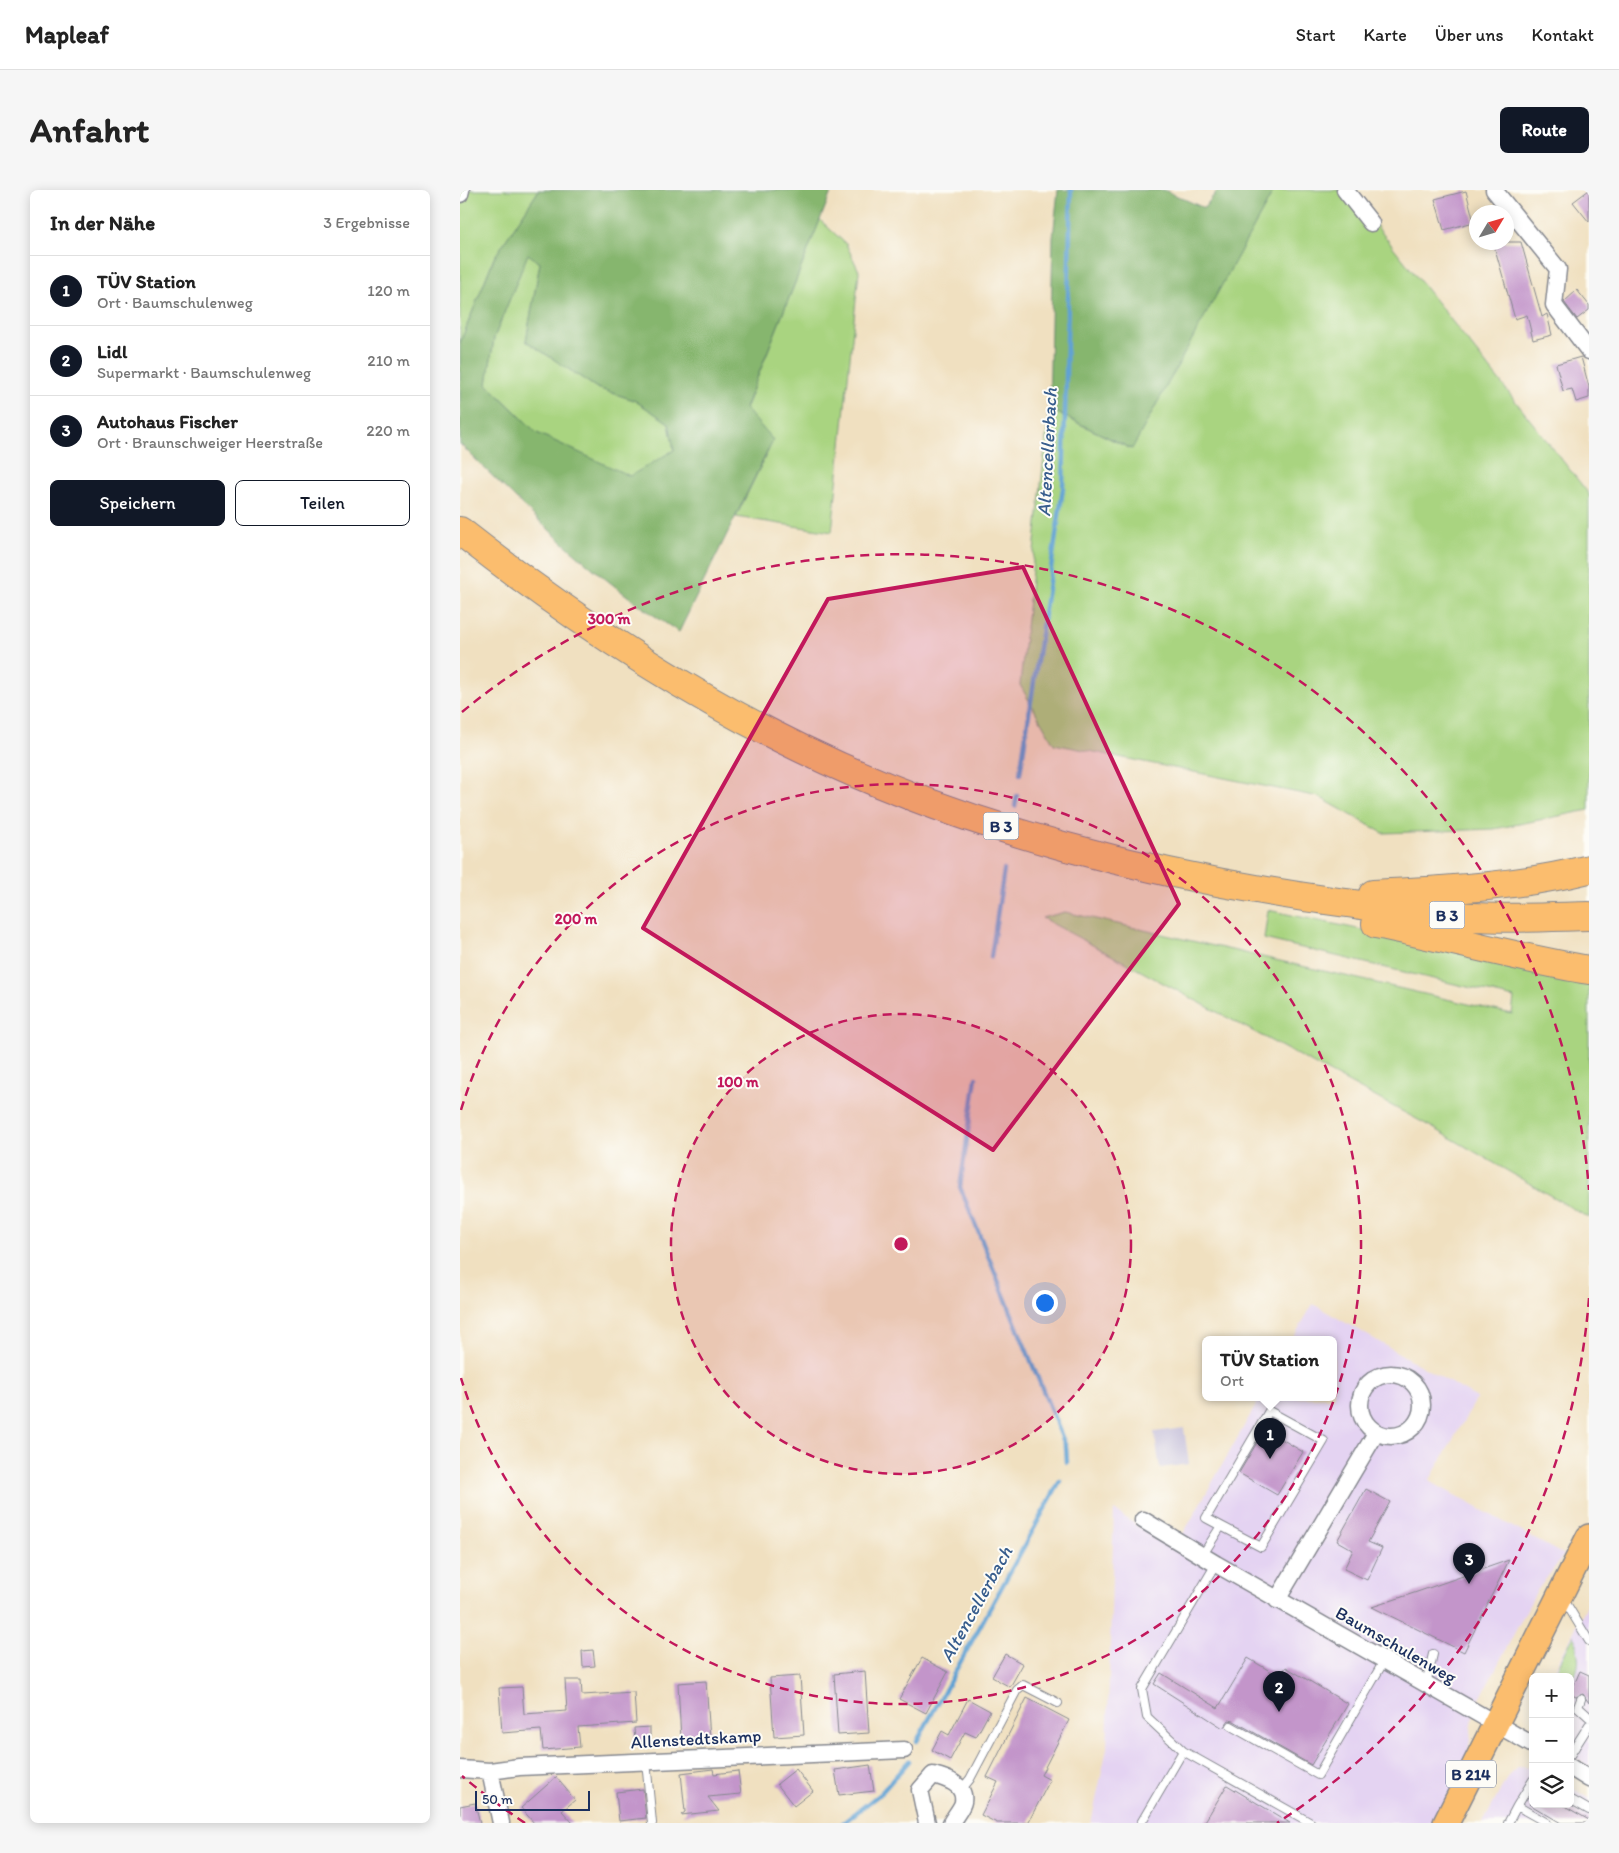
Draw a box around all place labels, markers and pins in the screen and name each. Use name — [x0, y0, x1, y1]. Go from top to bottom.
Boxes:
centre of rings — [892, 1235, 910, 1253]
pin: 1 — [1254, 1418, 1286, 1459]
pin: 3 — [1453, 1543, 1485, 1584]
pin: 2 — [1263, 1671, 1295, 1712]

